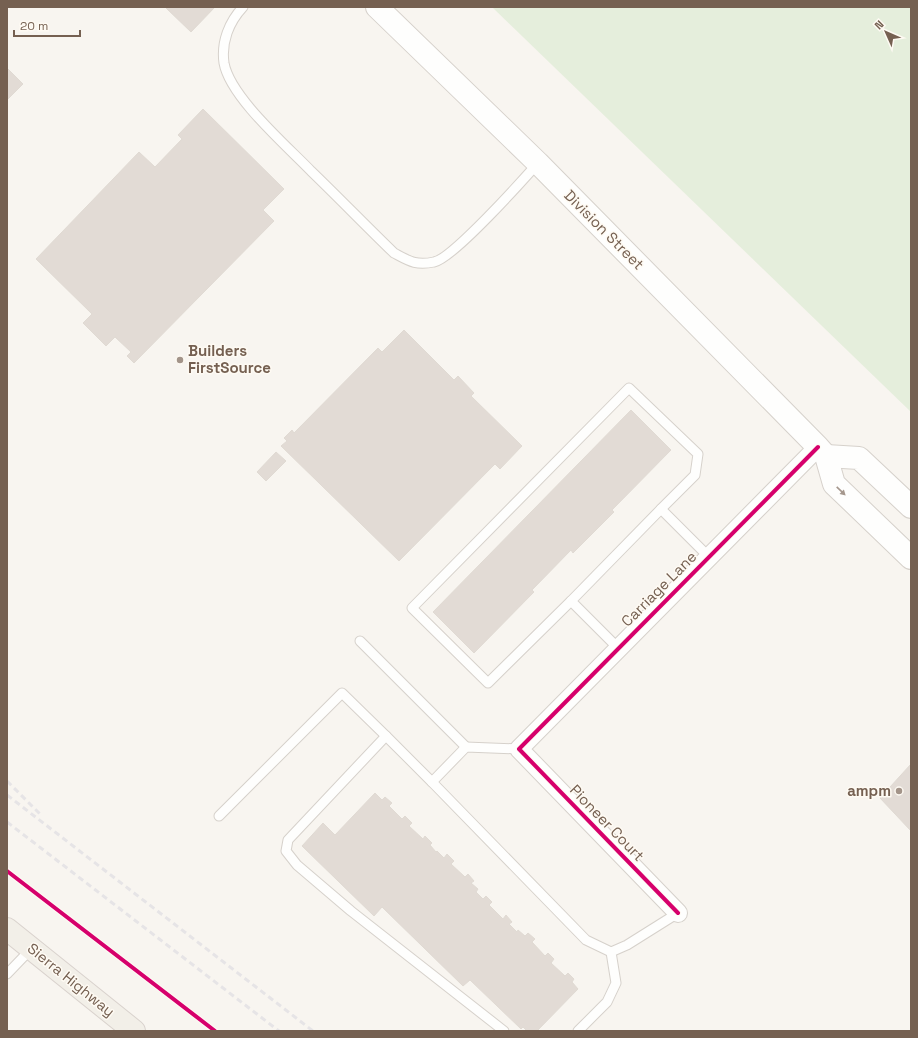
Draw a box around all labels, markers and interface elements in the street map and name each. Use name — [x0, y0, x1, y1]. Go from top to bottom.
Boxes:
scale bar — [14, 12, 80, 38]
north arrow — [866, 12, 906, 52]
text: N — [871, 17, 886, 32]
text: 20 m — [20, 18, 48, 34]
street label: Division Street — [560, 186, 648, 274]
place label: Builders FirstSource — [188, 341, 271, 377]
marker: Builders FirstSource — [175, 355, 185, 365]
one-way arrow — [836, 486, 846, 496]
street label: Carriage Lane — [617, 547, 700, 630]
street label: Pioneer Court — [566, 780, 649, 865]
place label: ampm — [847, 781, 891, 800]
marker: ampm — [894, 786, 904, 796]
street label: Sierra Highway — [24, 939, 119, 1021]

